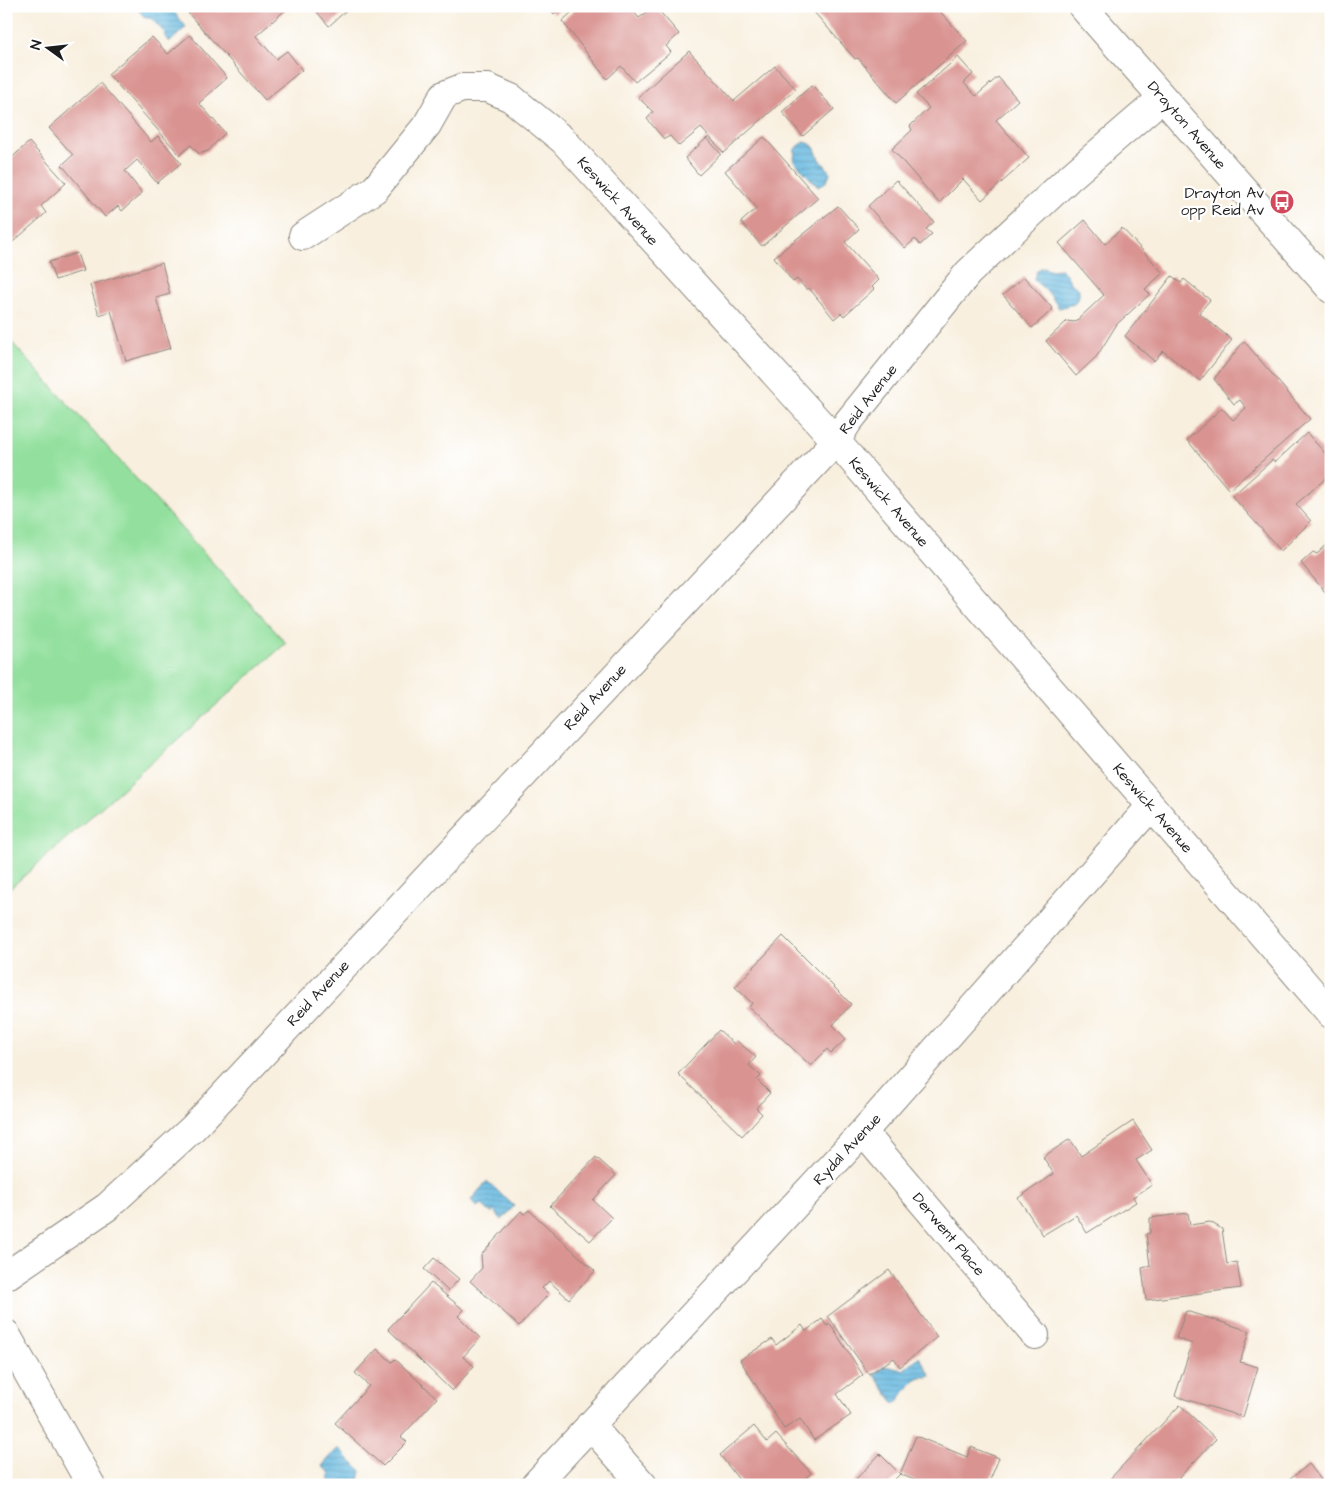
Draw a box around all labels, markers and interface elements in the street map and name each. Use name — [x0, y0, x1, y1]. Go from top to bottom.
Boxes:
north arrow — [22, 22, 72, 72]
text: N — [26, 38, 47, 52]
street label: Drayton Avenue — [1142, 77, 1231, 175]
street label: Keswick Avenue — [572, 152, 663, 250]
place label: Drayton Av opp Reid Av — [1181, 183, 1264, 221]
bus stop icon: Drayton Av opp Reid Av — [1269, 189, 1295, 215]
street label: Reid Avenue — [834, 360, 902, 439]
street label: Keswick Avenue — [844, 453, 933, 552]
street label: Reid Avenue — [559, 660, 632, 735]
street label: Keswick Avenue — [1108, 759, 1197, 858]
street label: Reid Avenue — [282, 956, 355, 1031]
street label: Rydal Avenue — [809, 1109, 887, 1191]
street label: Derwent Place — [907, 1188, 990, 1281]

